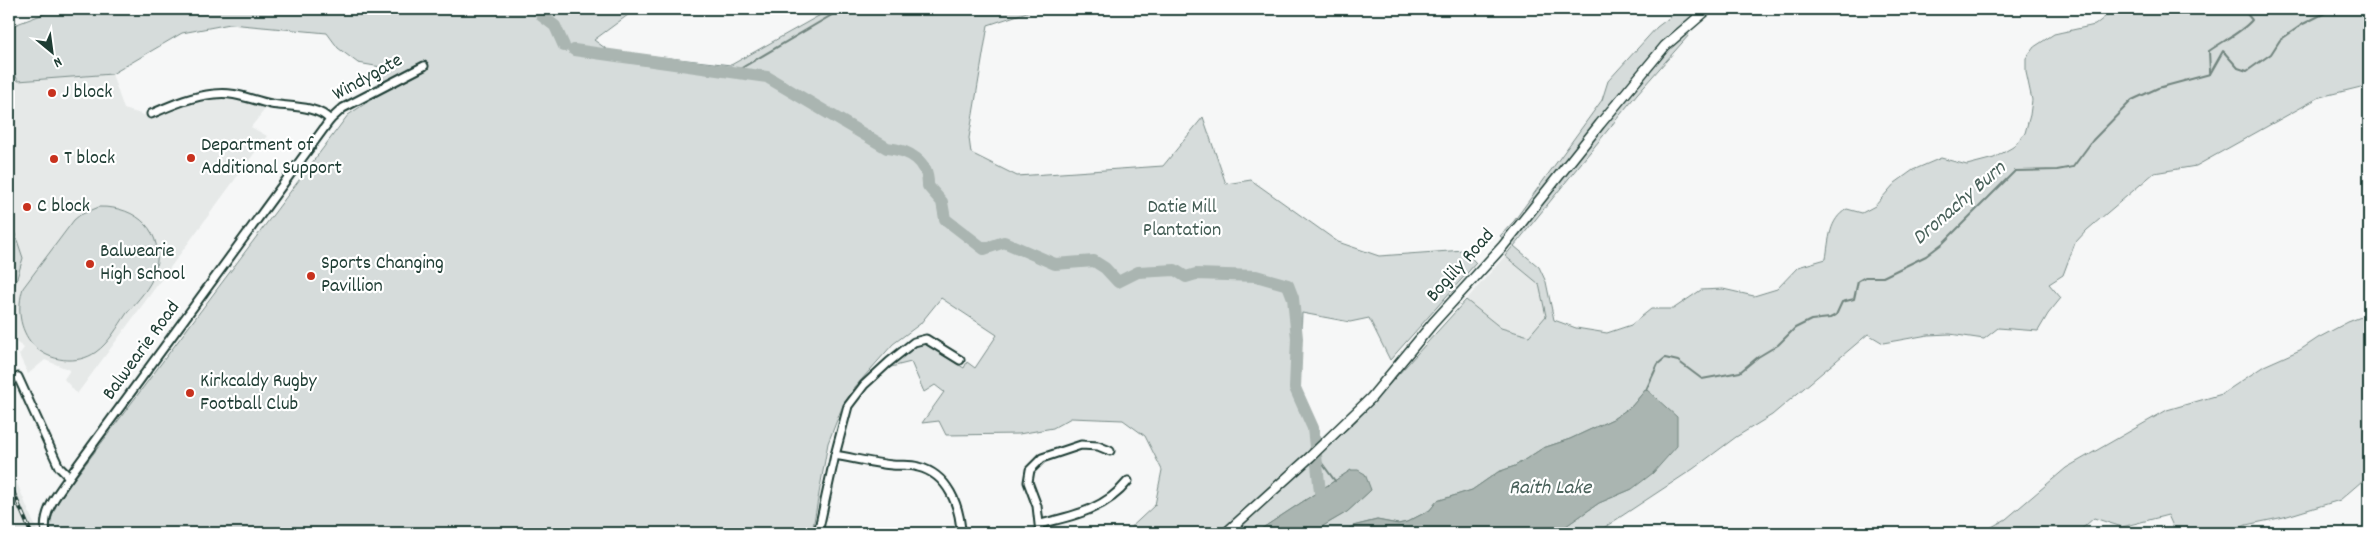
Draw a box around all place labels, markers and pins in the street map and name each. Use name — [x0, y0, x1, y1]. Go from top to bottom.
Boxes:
place label: J block — [62, 79, 112, 107]
marker: J block — [46, 87, 58, 99]
place label: Department of Additional Support — [201, 132, 342, 183]
place label: T block — [64, 145, 115, 173]
marker: Department of Additional Support — [185, 152, 197, 164]
marker: T block — [48, 153, 60, 165]
place label: C block — [37, 193, 90, 221]
marker: C block — [21, 201, 33, 213]
place label: Balwearie High School — [100, 238, 185, 289]
place label: Sports Changing Pavillion — [321, 250, 444, 301]
marker: Balwearie High School — [84, 258, 96, 270]
marker: Sports Changing Pavillion — [305, 270, 317, 282]
place label: Kirkcaldy Rugby Football Club — [200, 368, 318, 419]
marker: Kirkcaldy Rugby Football Club — [184, 387, 196, 399]

